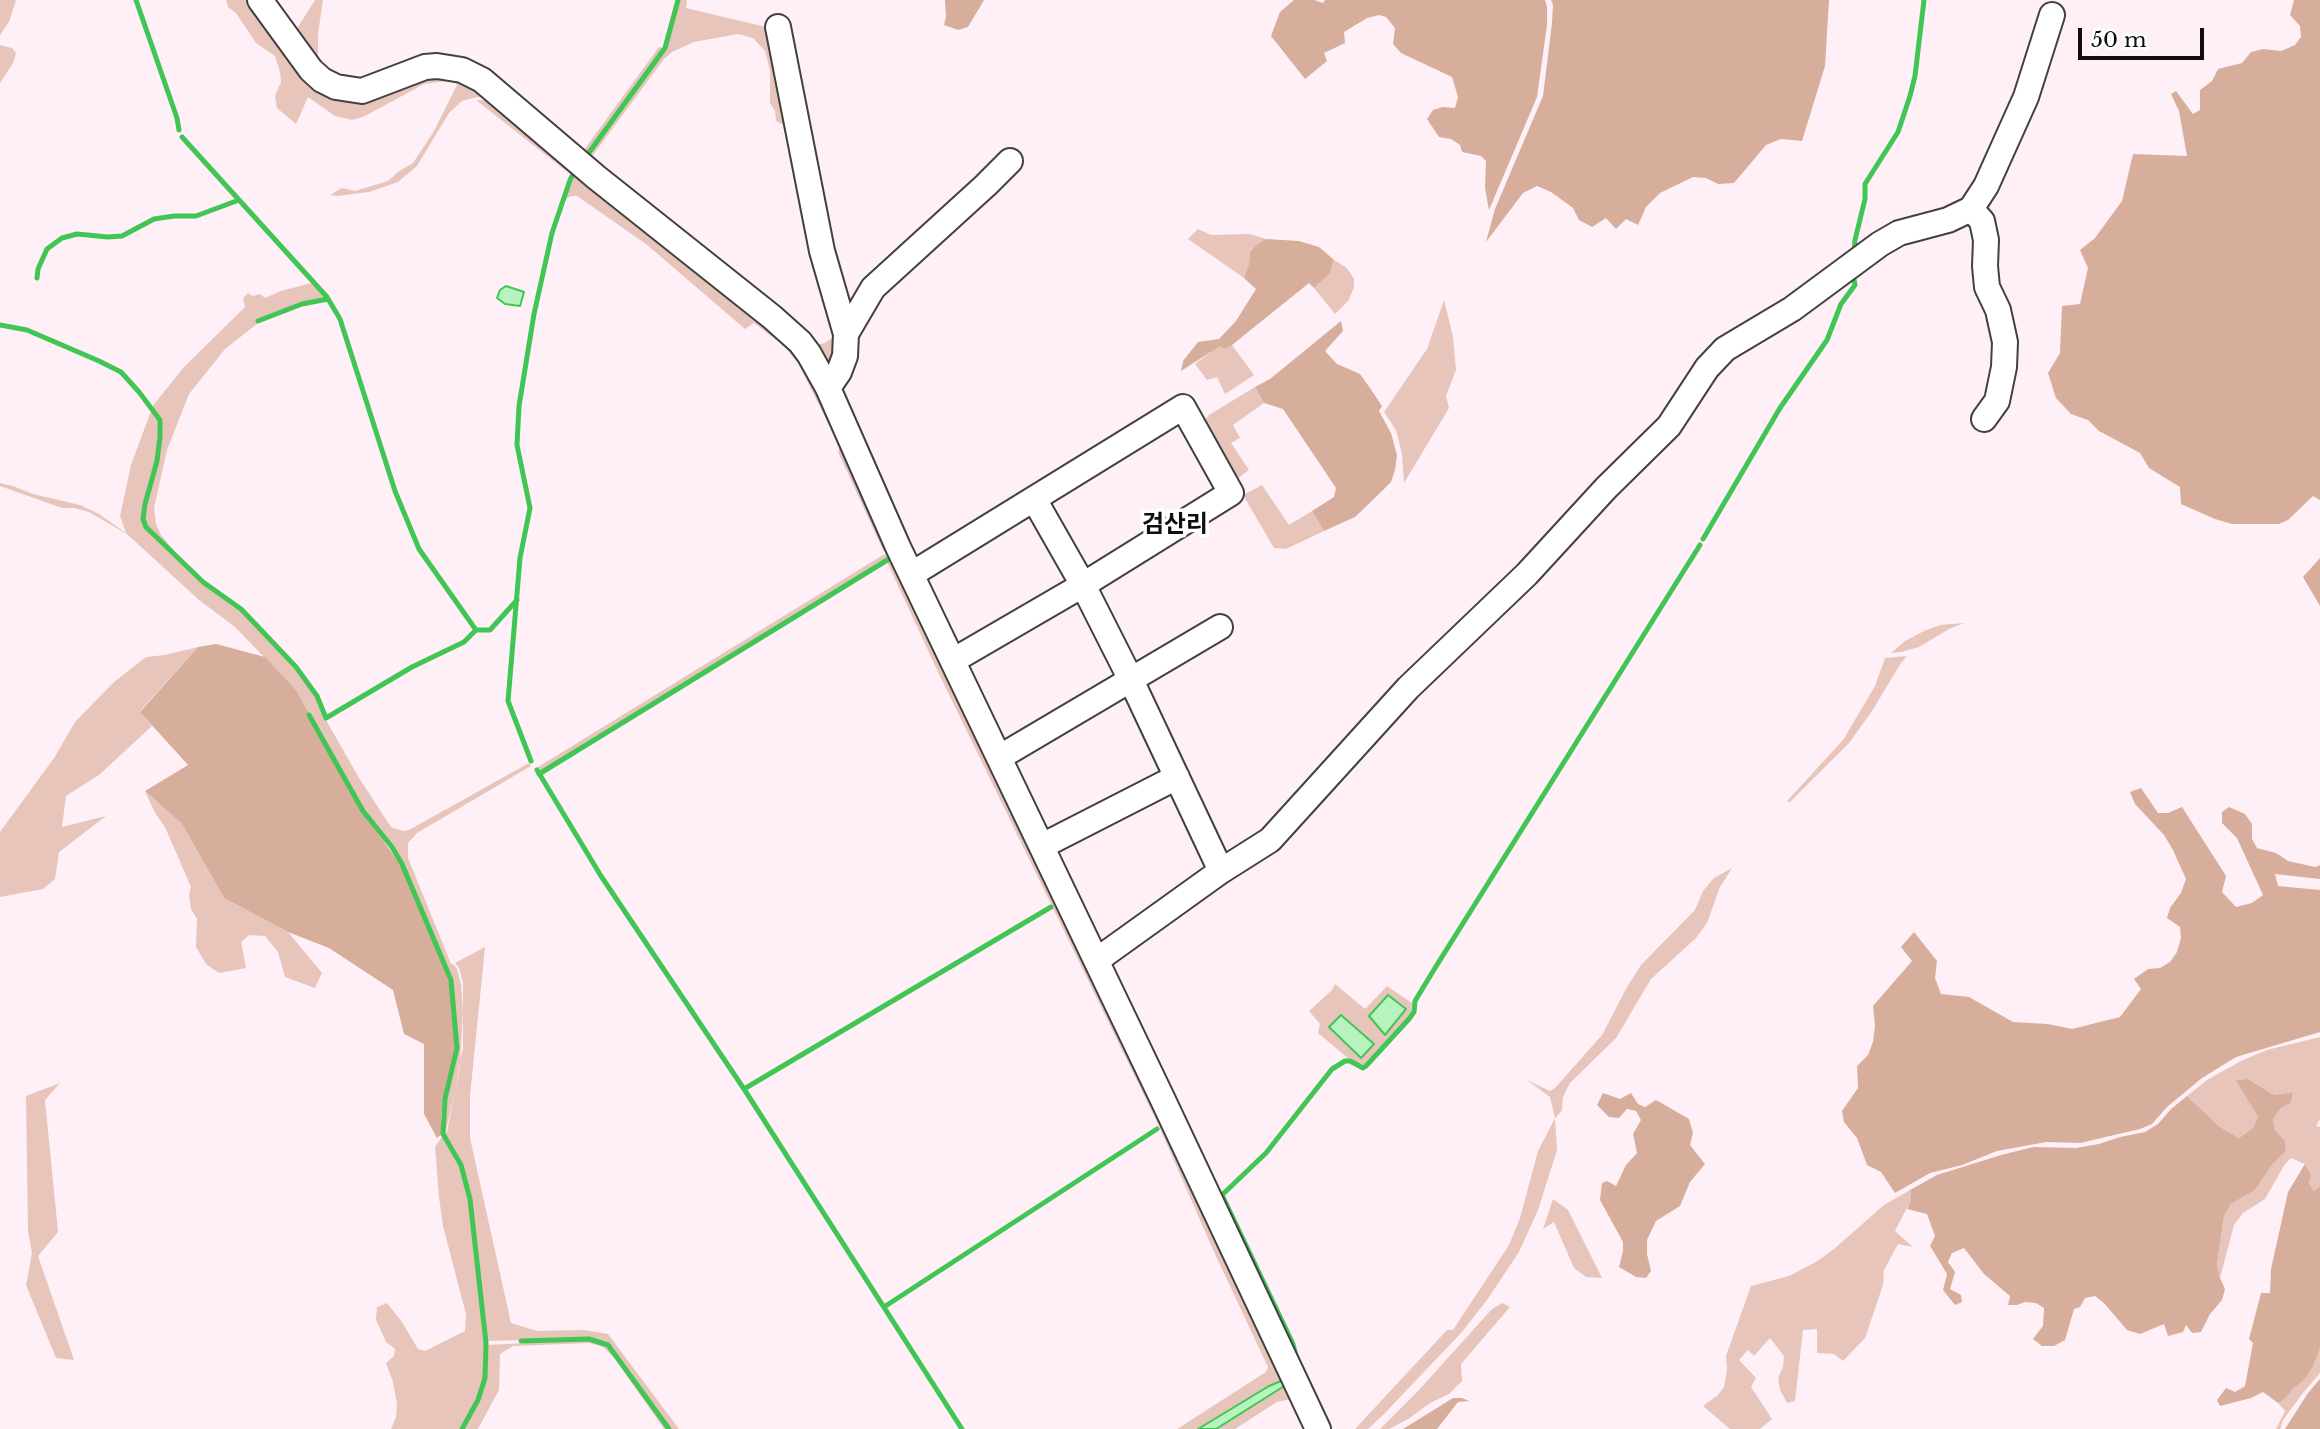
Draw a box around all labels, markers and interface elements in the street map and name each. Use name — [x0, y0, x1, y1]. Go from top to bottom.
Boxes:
scale bar — [2082, 14, 2208, 58]
text: 50 m — [2091, 27, 2146, 53]
district label: 검산리 — [1142, 511, 1208, 539]

